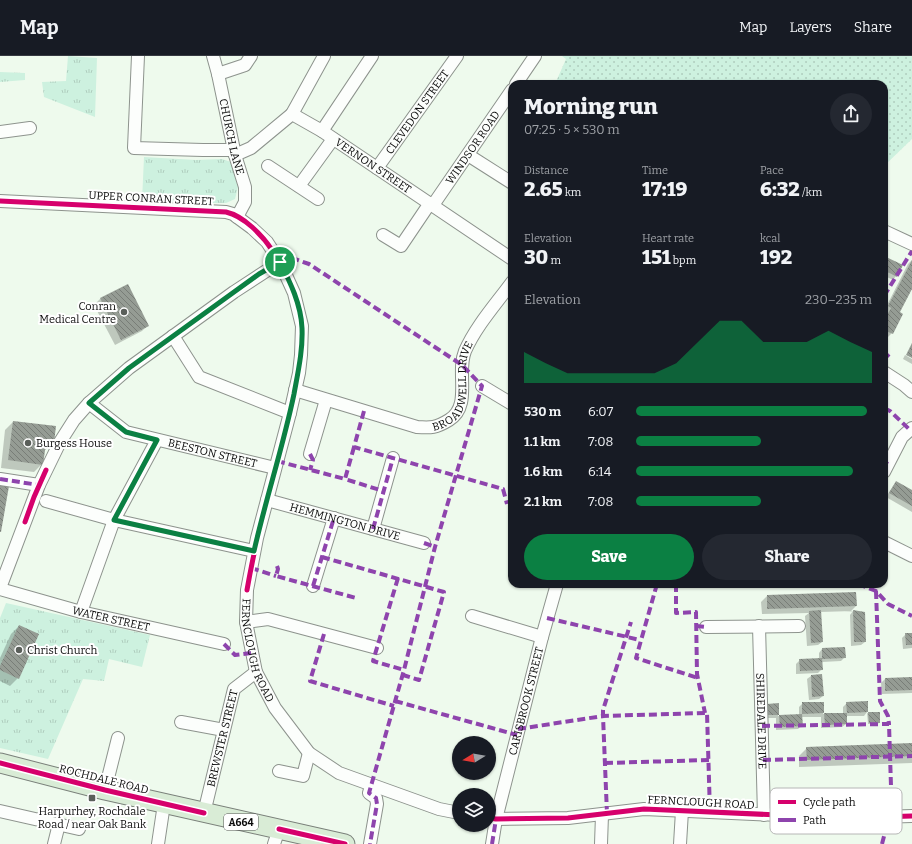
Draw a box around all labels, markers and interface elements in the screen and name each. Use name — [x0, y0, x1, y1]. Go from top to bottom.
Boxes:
text: Map — [20, 16, 59, 39]
text: Map — [739, 19, 767, 36]
text: Layers — [789, 19, 832, 36]
text: Share — [854, 19, 892, 36]
street label: CLEVEDON STREET — [383, 67, 452, 157]
text: Morning run — [524, 93, 657, 120]
button: share — [830, 93, 872, 135]
street label: CHURCH LANE — [216, 98, 247, 177]
street label: WINDSOR ROAD — [443, 108, 503, 187]
text: 07:25 · 5 × 530 m — [524, 122, 620, 137]
street label: VERNON STREET — [333, 136, 414, 196]
text: Distance — [524, 164, 569, 177]
text: Time — [642, 164, 668, 177]
text: Pace — [760, 164, 784, 177]
text: 2.65 — [524, 177, 562, 201]
text: 17:19 — [642, 177, 687, 201]
text: 6:32 — [760, 177, 800, 201]
text: km — [562, 186, 581, 199]
text: /km — [800, 186, 822, 199]
street label: UPPER CONRAN STREET — [88, 189, 215, 208]
text: Elevation — [524, 232, 572, 245]
text: Heart rate — [642, 232, 694, 245]
text: kcal — [760, 232, 780, 245]
pin — [263, 245, 297, 279]
text: 30 — [524, 245, 548, 269]
text: 151 — [642, 245, 671, 269]
text: 192 — [760, 245, 792, 269]
icon: arrive — [269, 251, 291, 273]
text: m — [548, 254, 561, 267]
text: bpm — [671, 254, 696, 267]
text: Elevation — [524, 292, 581, 307]
text: 230–235 m — [805, 292, 872, 307]
place label: Conran Medical Centre — [39, 300, 116, 326]
marker: Conran Medical Centre — [119, 307, 129, 317]
street label: BROADWELL DRIVE — [431, 339, 476, 434]
text: 530 m — [524, 404, 561, 419]
text: 6:07 — [588, 404, 613, 419]
text: 1.1 km — [524, 434, 560, 449]
text: 7:08 — [588, 434, 613, 449]
street label: BEESTON STREET — [166, 436, 259, 471]
place label: Burgess House — [36, 437, 112, 450]
marker: Burgess House — [23, 438, 33, 448]
text: 1.6 km — [524, 464, 562, 479]
text: 6:14 — [588, 464, 611, 479]
text: 2.1 km — [524, 494, 562, 509]
text: 7:08 — [588, 494, 613, 509]
street label: HEMMINGTON DRIVE — [288, 501, 402, 543]
button: Save — [524, 534, 694, 580]
button: Share — [702, 534, 872, 580]
street label: FERNCLOUGH ROAD — [238, 598, 277, 704]
street label: WATER STREET — [71, 604, 151, 634]
place label: Christ Church — [27, 644, 98, 657]
marker: Christ Church — [14, 645, 24, 655]
street label: CARISBROOK STREET — [506, 645, 546, 757]
street label: SHIREDALE DRIVE — [753, 673, 769, 769]
street label: BREWSTER STREET — [205, 688, 241, 788]
north arrow — [452, 736, 496, 780]
map controls — [452, 736, 496, 832]
street label: ROCHDALE ROAD — [58, 762, 150, 797]
button: layers — [452, 788, 496, 832]
legend — [770, 788, 902, 834]
marker: Harpurhey, Rochdale Road / near Oak Bank — [87, 793, 97, 803]
street label: FERNCLOUGH ROAD — [647, 793, 755, 812]
text: Cycle path — [803, 796, 856, 809]
place label: Harpurhey, Rochdale Road / near Oak Bank — [38, 805, 147, 831]
road number: A664 — [224, 814, 258, 830]
text: Path — [803, 814, 826, 827]

